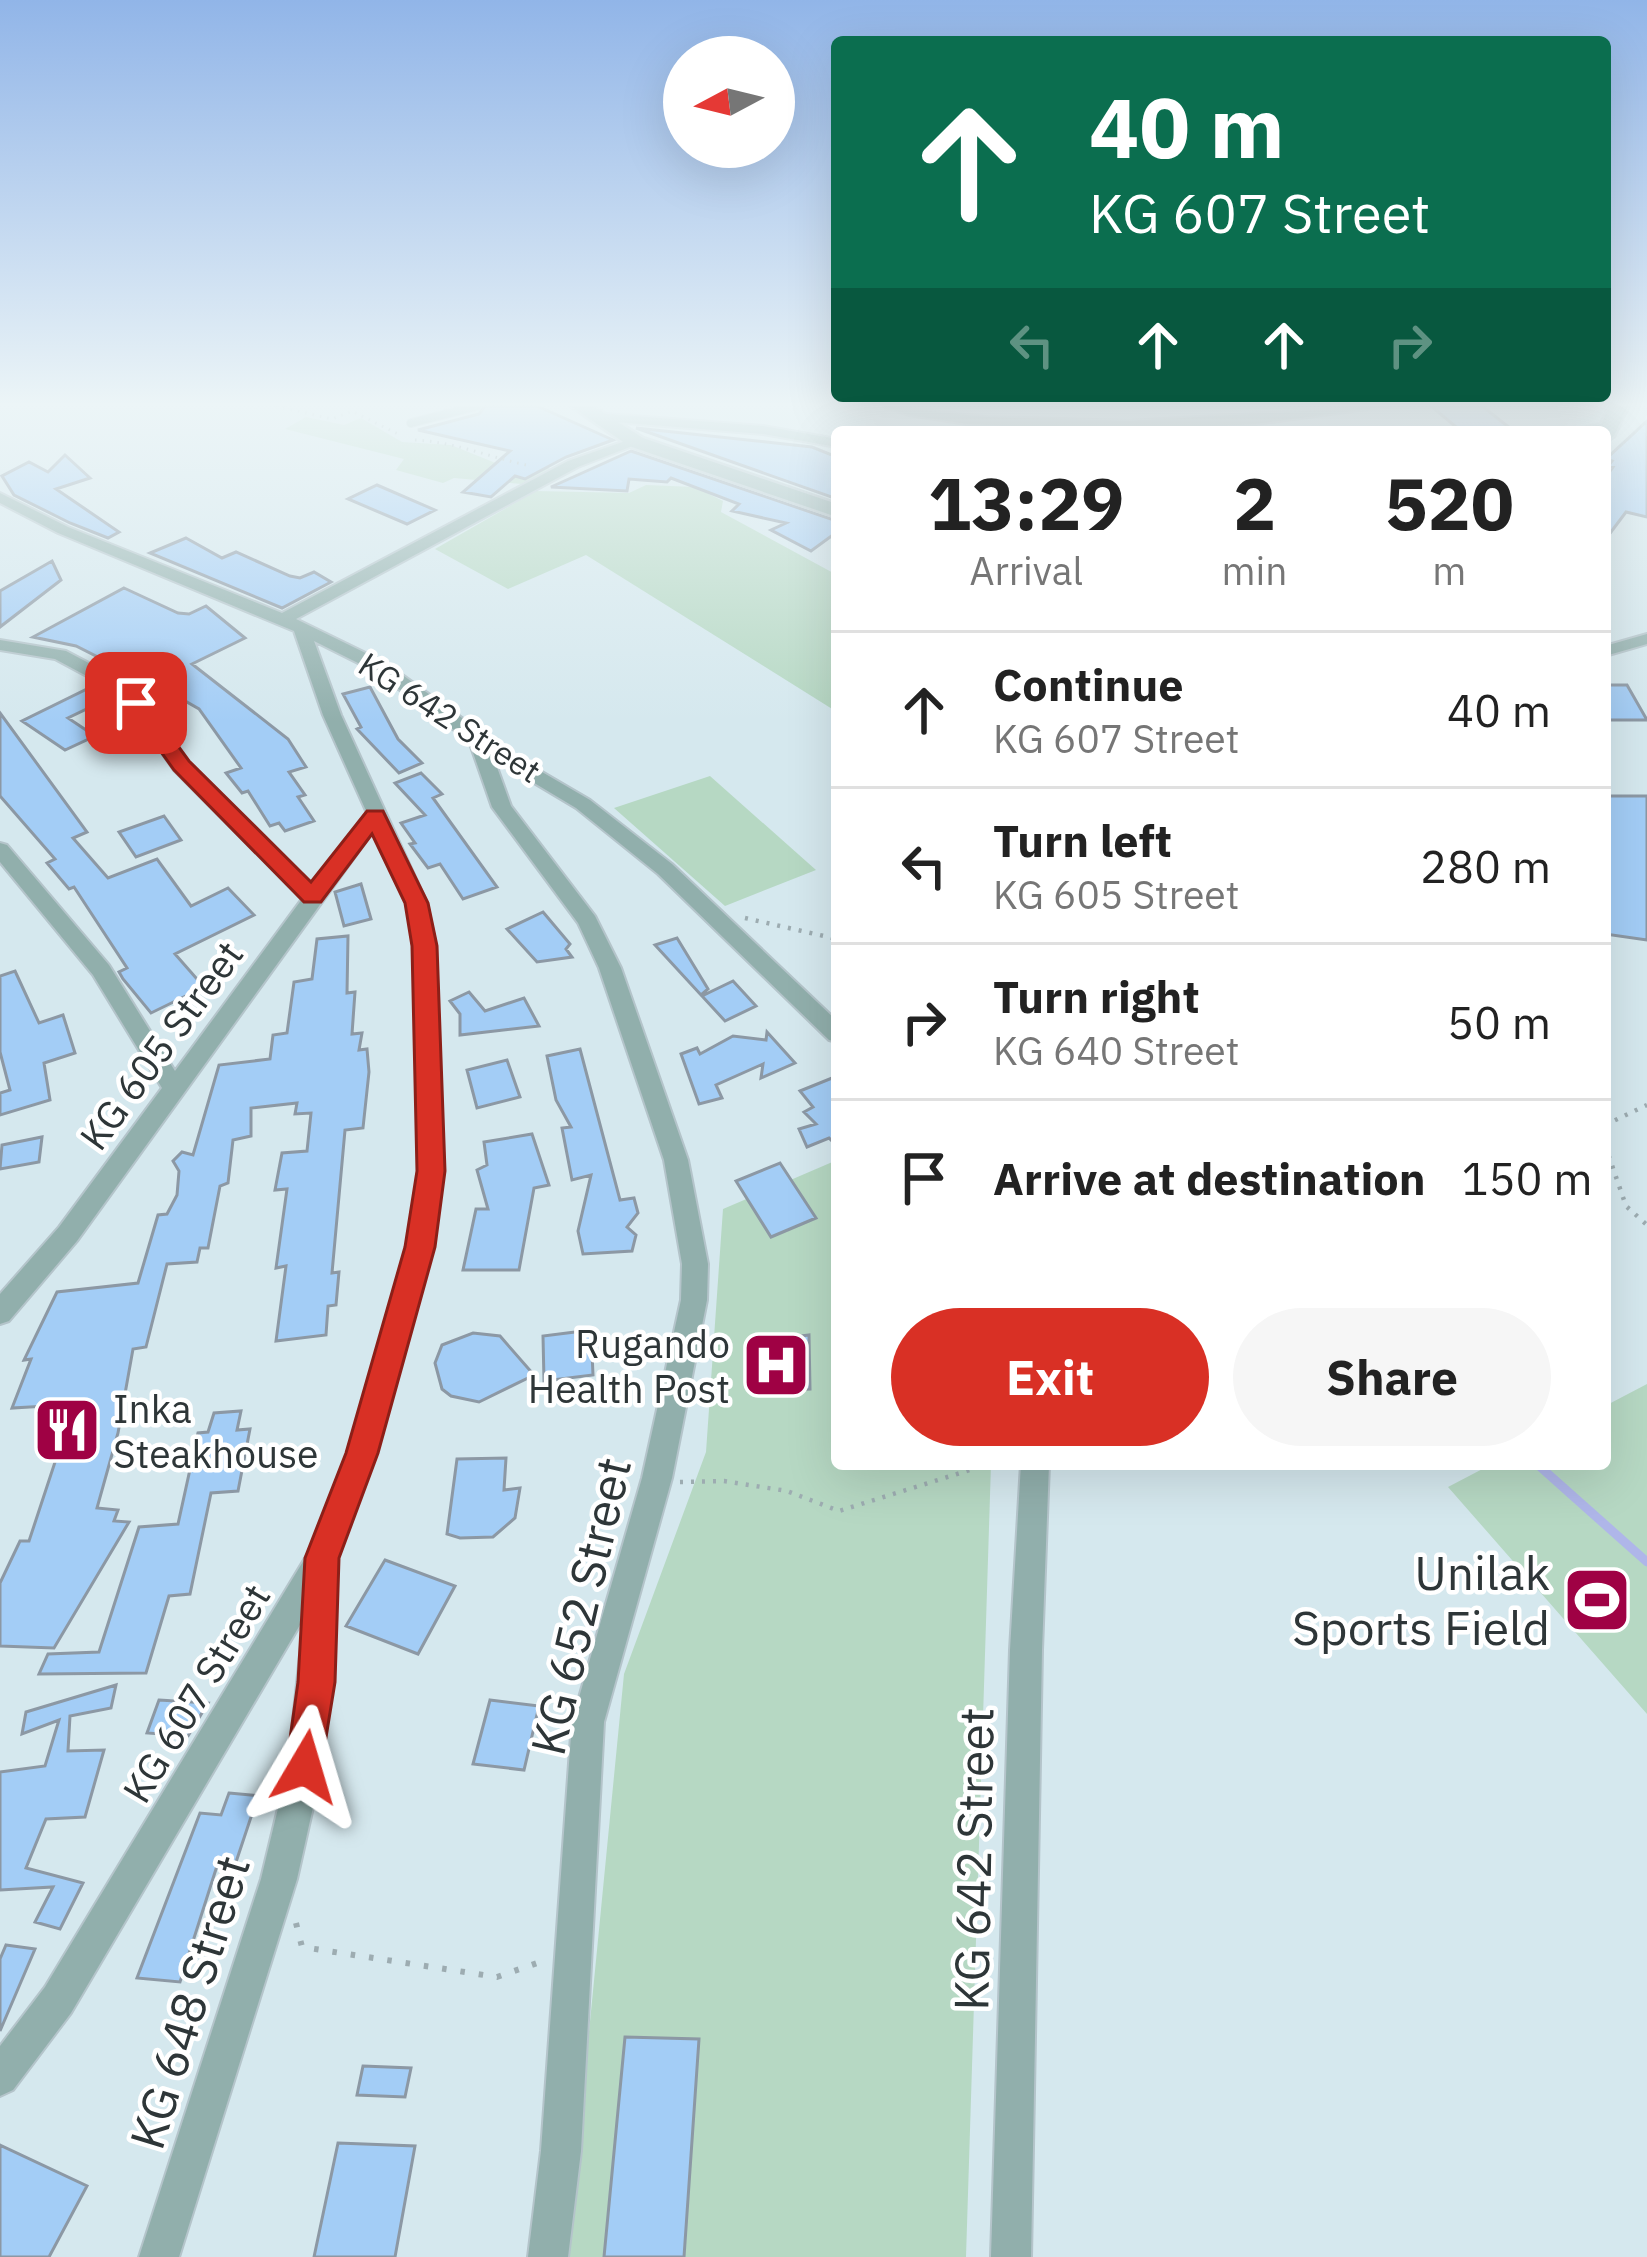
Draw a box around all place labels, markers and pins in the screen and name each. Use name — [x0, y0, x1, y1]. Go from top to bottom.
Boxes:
pin — [85, 652, 187, 754]
place label: Rugando Health Post — [528, 1318, 730, 1414]
hospital icon: Rugando Health Post — [741, 1330, 811, 1400]
place label: Inka Steakhouse — [113, 1383, 319, 1479]
restaurant icon: Inka Steakhouse — [32, 1395, 102, 1465]
place label: Unilak Sports Field — [1292, 1541, 1550, 1658]
sports icon: Unilak Sports Field — [1562, 1565, 1632, 1635]

